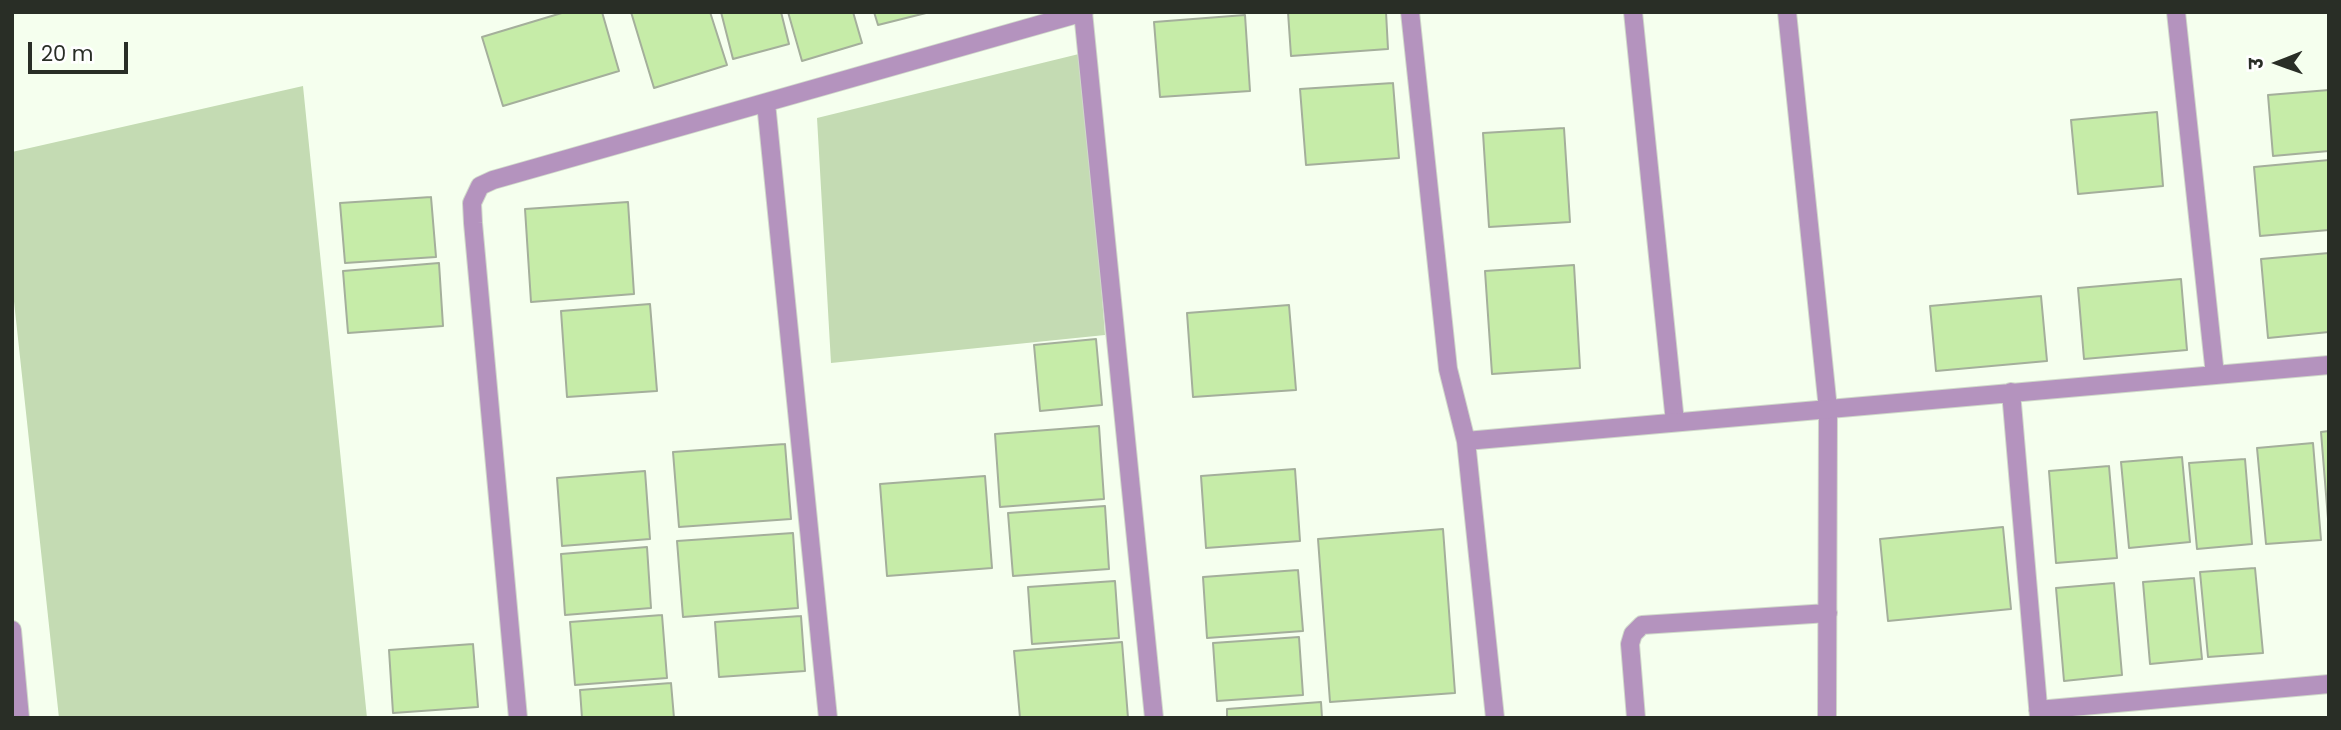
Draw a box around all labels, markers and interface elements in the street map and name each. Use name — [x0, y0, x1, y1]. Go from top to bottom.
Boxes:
scale bar — [32, 28, 131, 72]
north arrow — [2243, 28, 2313, 98]
text: 20 m — [41, 39, 94, 68]
text: उ — [2243, 58, 2270, 69]

